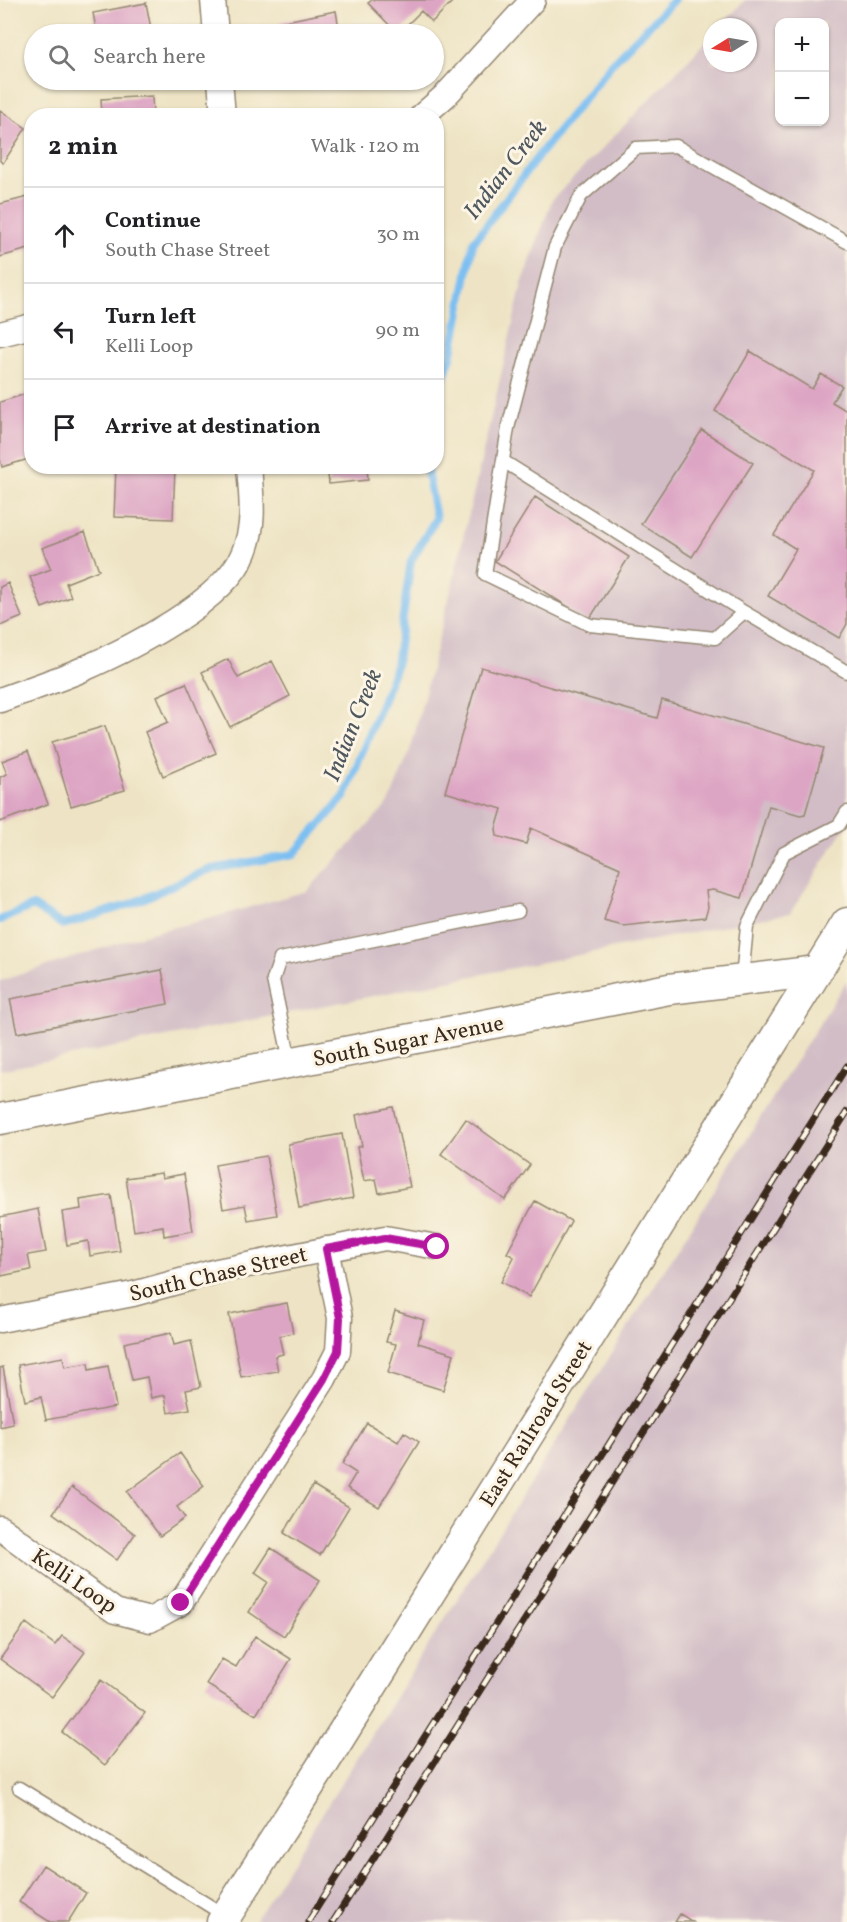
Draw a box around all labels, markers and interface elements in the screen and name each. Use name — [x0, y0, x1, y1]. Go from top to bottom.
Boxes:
north arrow — [703, 18, 757, 72]
map controls — [775, 18, 829, 126]
button: + — [775, 18, 829, 72]
search box — [24, 24, 444, 90]
icon: search — [45, 41, 78, 74]
text: Search here — [93, 42, 206, 73]
button: − — [775, 72, 829, 126]
water label: Indian Creek — [457, 113, 557, 227]
text: 2 min — [48, 129, 118, 165]
text: Walk · 120 m — [311, 133, 420, 161]
text: Continue — [105, 206, 201, 237]
icon: ahead — [48, 219, 81, 252]
text: 30 m — [376, 221, 420, 249]
text: South Chase Street — [105, 237, 270, 265]
text: Turn left — [105, 302, 196, 333]
icon: left — [48, 315, 81, 348]
text: 90 m — [376, 317, 420, 345]
text: Kelli Loop — [105, 333, 193, 361]
icon: arrive — [48, 411, 81, 444]
text: Arrive at destination — [105, 412, 321, 443]
water label: Indian Creek — [316, 664, 392, 787]
street label: South Sugar Avenue — [310, 1009, 507, 1076]
route start — [423, 1233, 449, 1259]
street label: South Chase Street — [126, 1240, 311, 1311]
street label: East Railroad Street — [473, 1335, 601, 1514]
street label: Kelli Loop — [25, 1542, 122, 1622]
route end — [167, 1589, 193, 1615]

